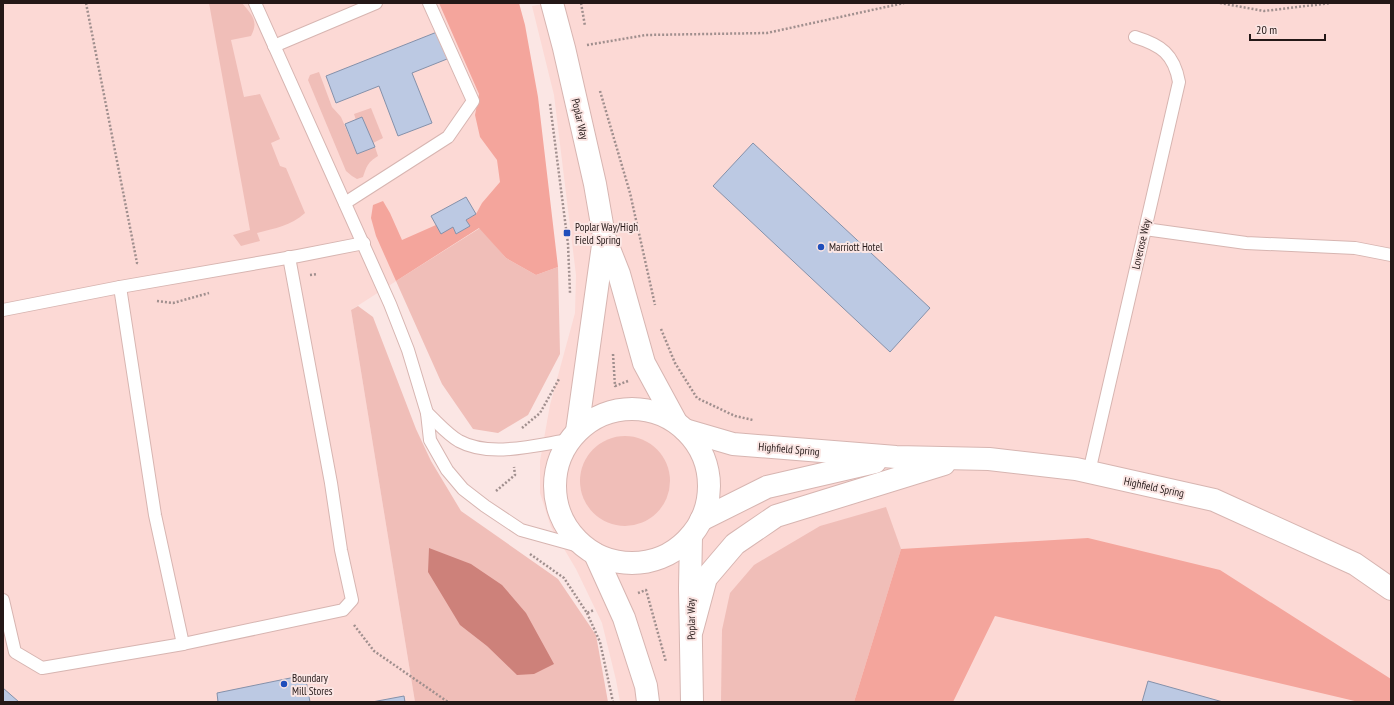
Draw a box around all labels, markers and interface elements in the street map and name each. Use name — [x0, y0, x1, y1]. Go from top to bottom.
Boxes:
scale bar — [1250, 16, 1325, 42]
text: 20 m — [1256, 22, 1277, 37]
street label: Poplar Way — [568, 97, 592, 142]
street label: Loverose Way — [1128, 217, 1154, 271]
place label: Poplar Way/High Field Spring — [575, 220, 638, 247]
marker: Poplar Way/High Field Spring — [562, 228, 572, 238]
place label: Marriott Hotel — [829, 240, 883, 254]
marker: Marriott Hotel — [816, 242, 826, 252]
street label: Highfield Spring — [758, 439, 820, 459]
street label: Highfield Spring — [1123, 474, 1186, 500]
street label: Poplar Way — [684, 597, 698, 640]
place label: Boundary Mill Stores — [292, 671, 333, 698]
marker: Boundary Mill Stores — [279, 679, 289, 689]

